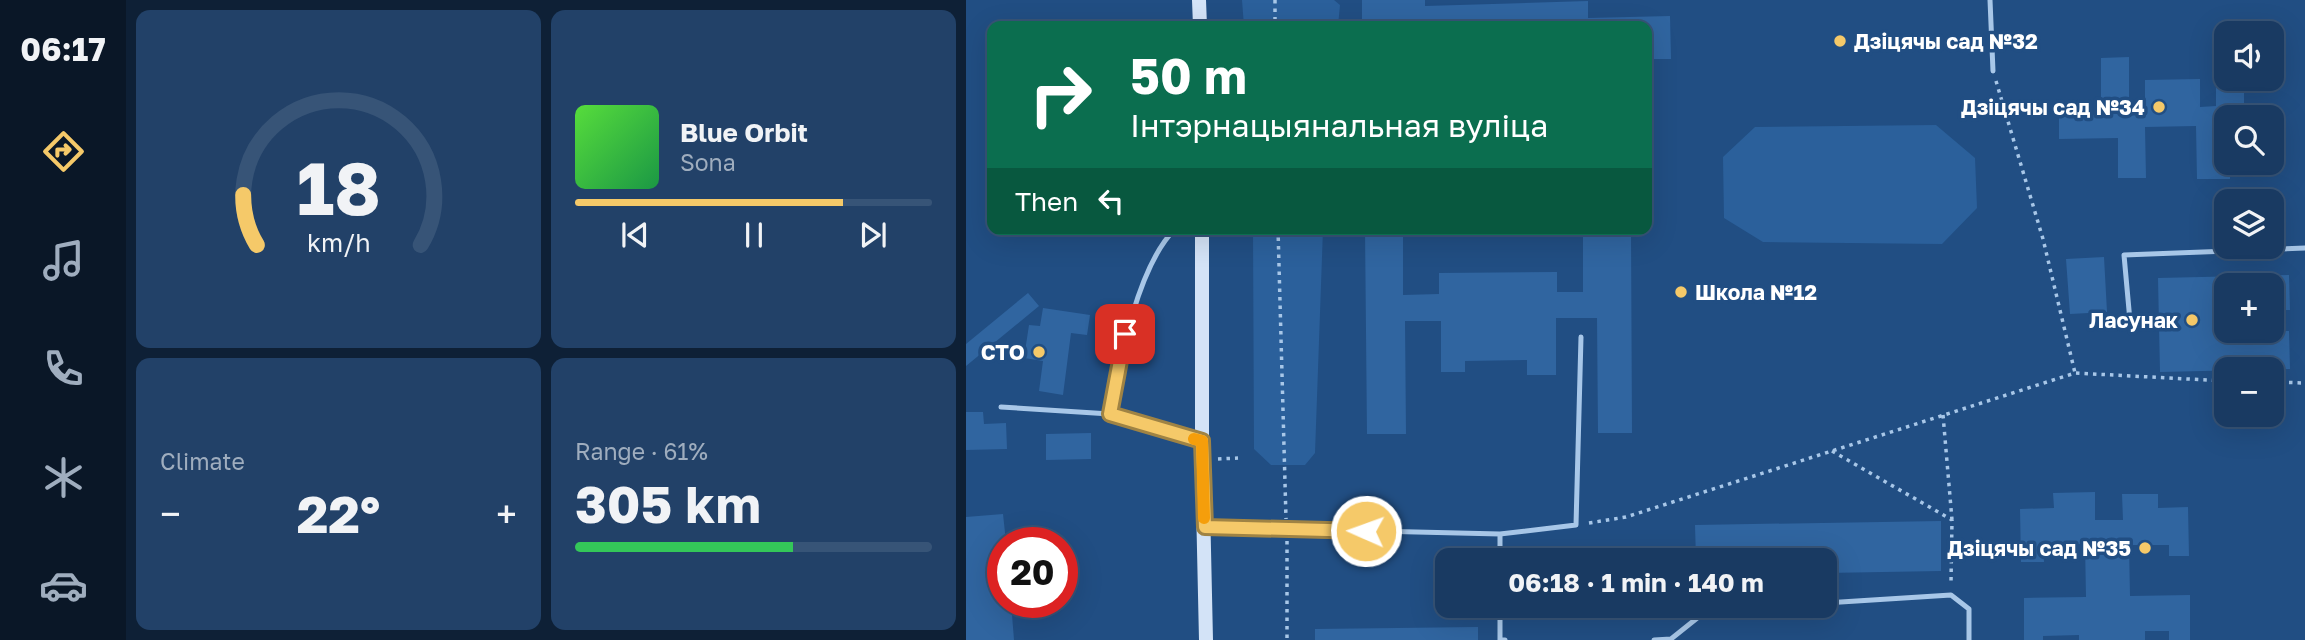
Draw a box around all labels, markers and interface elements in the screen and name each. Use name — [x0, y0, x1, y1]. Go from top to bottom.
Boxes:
map controls — [2214, 21, 2284, 427]
button: sound — [2214, 21, 2284, 91]
place label: Дзіцячы сад №32 — [1854, 28, 2038, 54]
text: 06:17 — [20, 30, 106, 68]
marker: Дзіцячы сад №32 — [1832, 33, 1848, 49]
text: 50 m — [1130, 46, 1247, 105]
icon: right — [1015, 49, 1106, 140]
place label: Дзіцячы сад №34 — [1961, 94, 2145, 120]
marker: Дзіцячы сад №34 — [2151, 99, 2167, 115]
button: search — [2214, 105, 2284, 175]
text: Інтэрнацыянальная вуліца — [1130, 106, 1548, 144]
text: Blue Orbit — [680, 117, 808, 148]
icon: directions — [39, 127, 88, 176]
text: 18 — [296, 145, 381, 232]
text: Sona — [680, 148, 736, 176]
icon: left — [1092, 182, 1130, 220]
text: Then — [1015, 186, 1078, 217]
button: layers — [2214, 189, 2284, 259]
icon: previous — [616, 216, 654, 254]
icon: pause — [735, 216, 773, 254]
icon: next — [854, 216, 892, 254]
text: km/h — [307, 227, 370, 258]
icon: music — [39, 236, 88, 285]
button: + — [2214, 273, 2284, 343]
place label: Школа №12 — [1695, 279, 1817, 305]
marker: Школа №12 — [1673, 284, 1689, 300]
pin — [1095, 304, 1155, 364]
place label: Ласунак — [2089, 307, 2178, 333]
marker: Ласунак — [2184, 312, 2200, 328]
icon: arrive — [1106, 315, 1144, 353]
place label: СТО — [981, 339, 1025, 365]
icon: phone — [39, 344, 88, 393]
marker: СТО — [1031, 344, 1047, 360]
button: − — [2214, 357, 2284, 427]
text: Range · 61% — [575, 437, 708, 465]
text: Climate — [160, 447, 245, 475]
icon: climate — [39, 453, 88, 502]
text: 305 km — [575, 472, 761, 534]
text: 22° — [297, 482, 380, 544]
text: − — [160, 491, 181, 536]
text: + — [496, 491, 517, 536]
position arrow — [1329, 494, 1403, 568]
speed limit sign: 20 — [987, 527, 1078, 618]
place label: Дзіцячы сад №35 — [1947, 535, 2131, 561]
marker: Дзіцячы сад №35 — [2137, 540, 2153, 556]
icon: car — [39, 561, 88, 610]
text: 06:18 · 1 min · 140 m — [1508, 567, 1764, 598]

